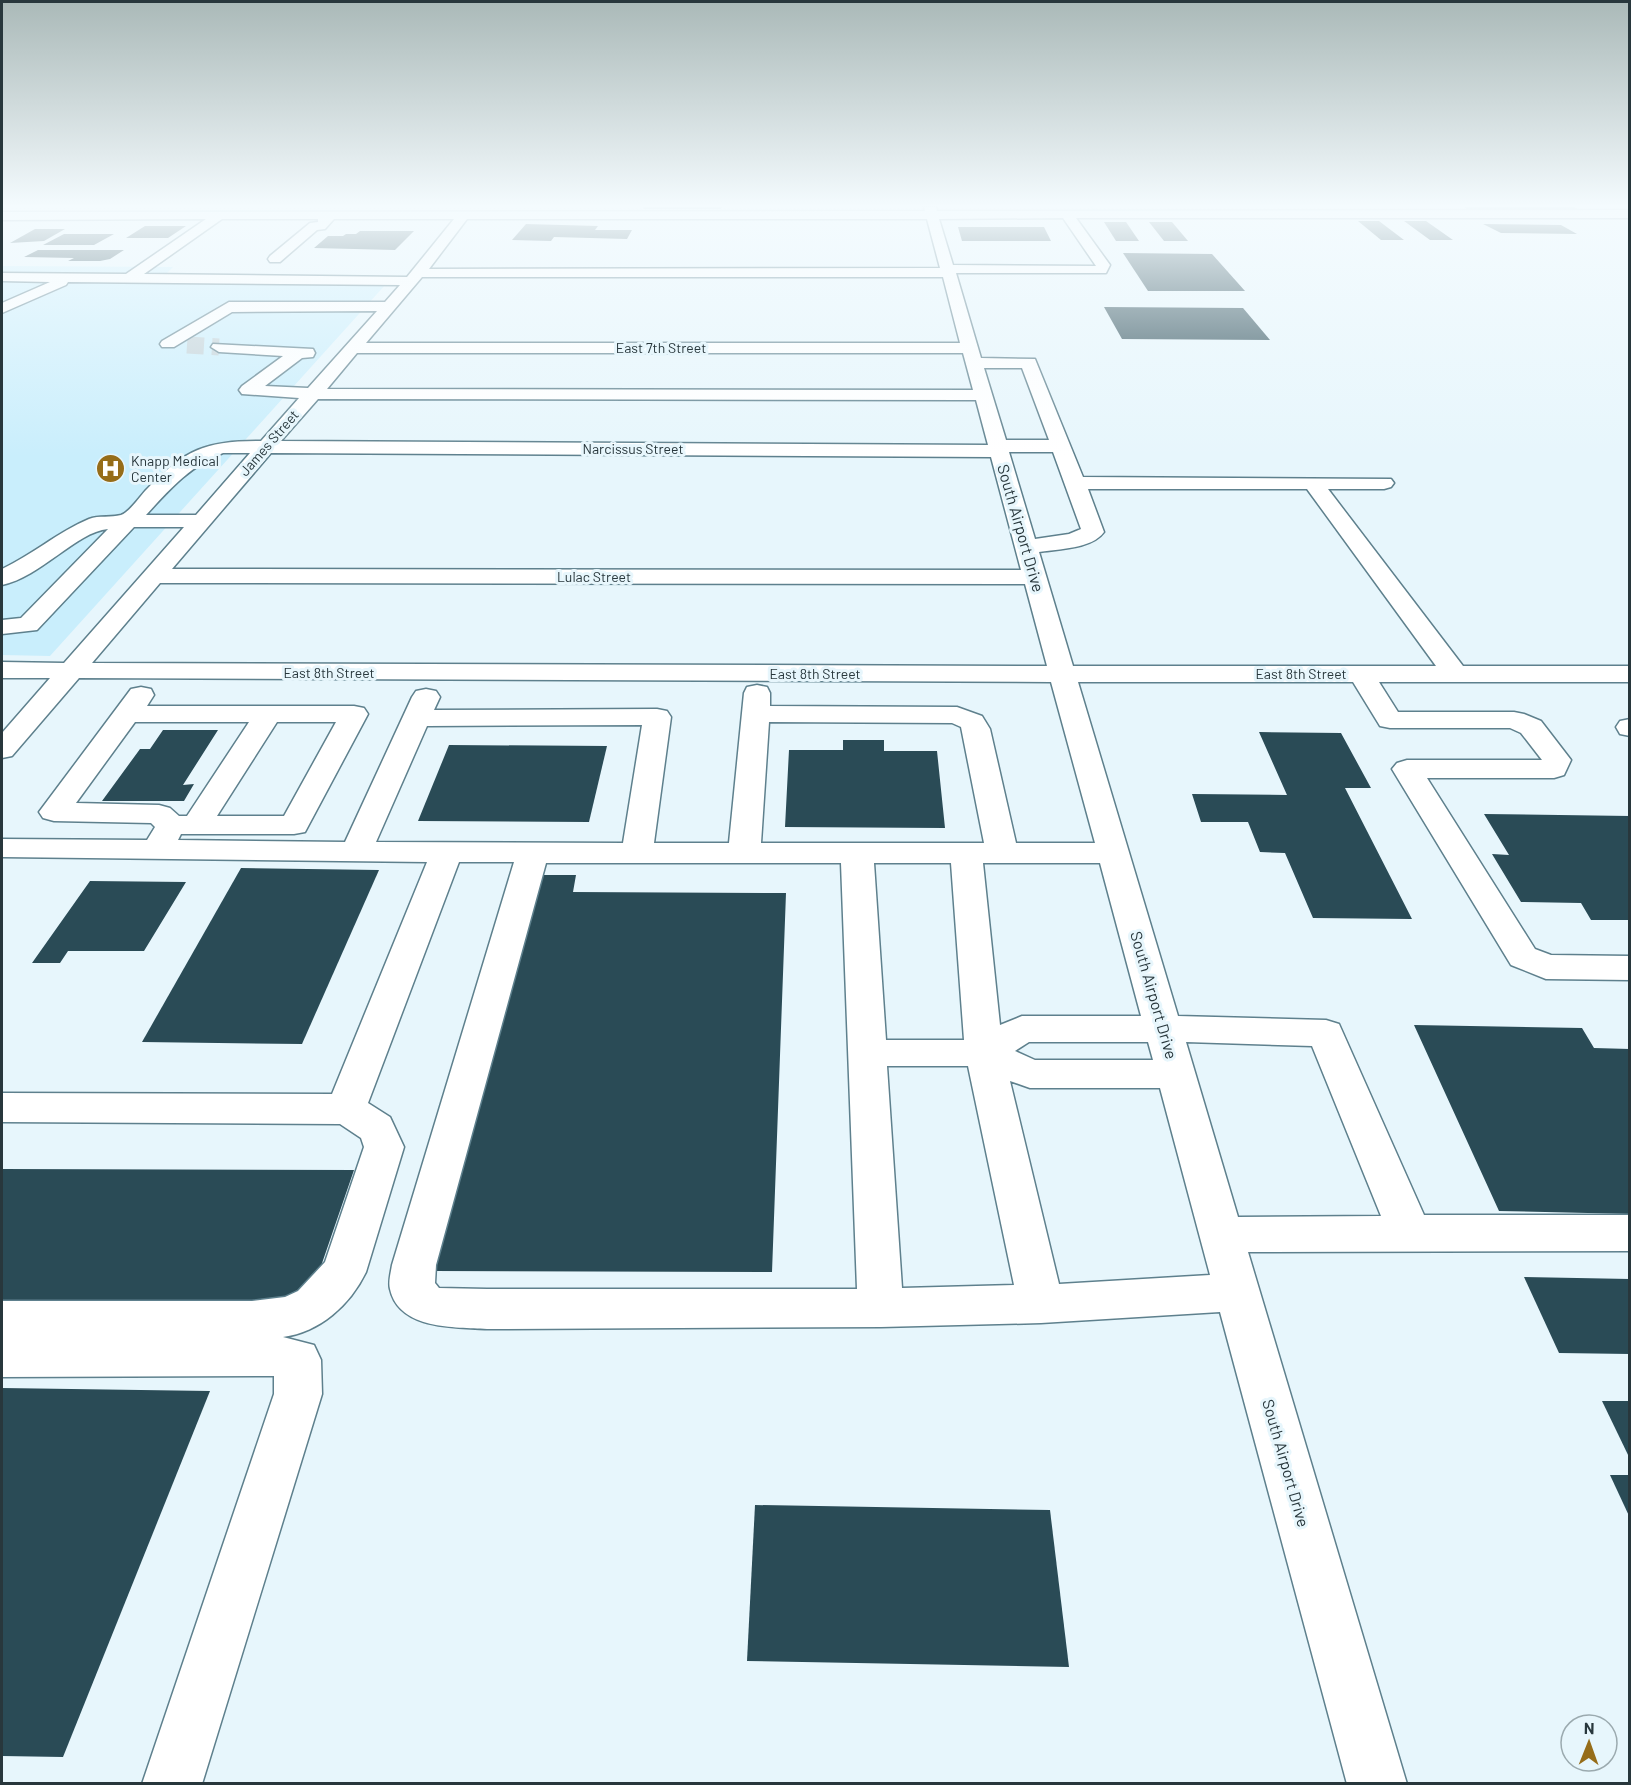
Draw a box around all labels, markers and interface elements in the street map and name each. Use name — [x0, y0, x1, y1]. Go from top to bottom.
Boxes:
street label: East 7th Street — [616, 339, 706, 356]
street label: James Street — [235, 406, 302, 479]
street label: Narcissus Street — [582, 440, 684, 457]
place label: Knapp Medical Center — [131, 452, 219, 485]
hospital icon: Knapp Medical Center — [94, 453, 126, 485]
street label: South Airport Drive — [994, 462, 1049, 594]
street label: Lulac Street — [557, 568, 631, 585]
street label: East 8th Street — [283, 664, 375, 681]
street label: East 8th Street — [769, 665, 861, 682]
street label: East 8th Street — [1255, 665, 1347, 682]
street label: South Airport Drive — [1127, 929, 1182, 1061]
street label: South Airport Drive — [1259, 1397, 1314, 1529]
north arrow — [1559, 1713, 1619, 1773]
text: N — [1584, 1718, 1595, 1737]

